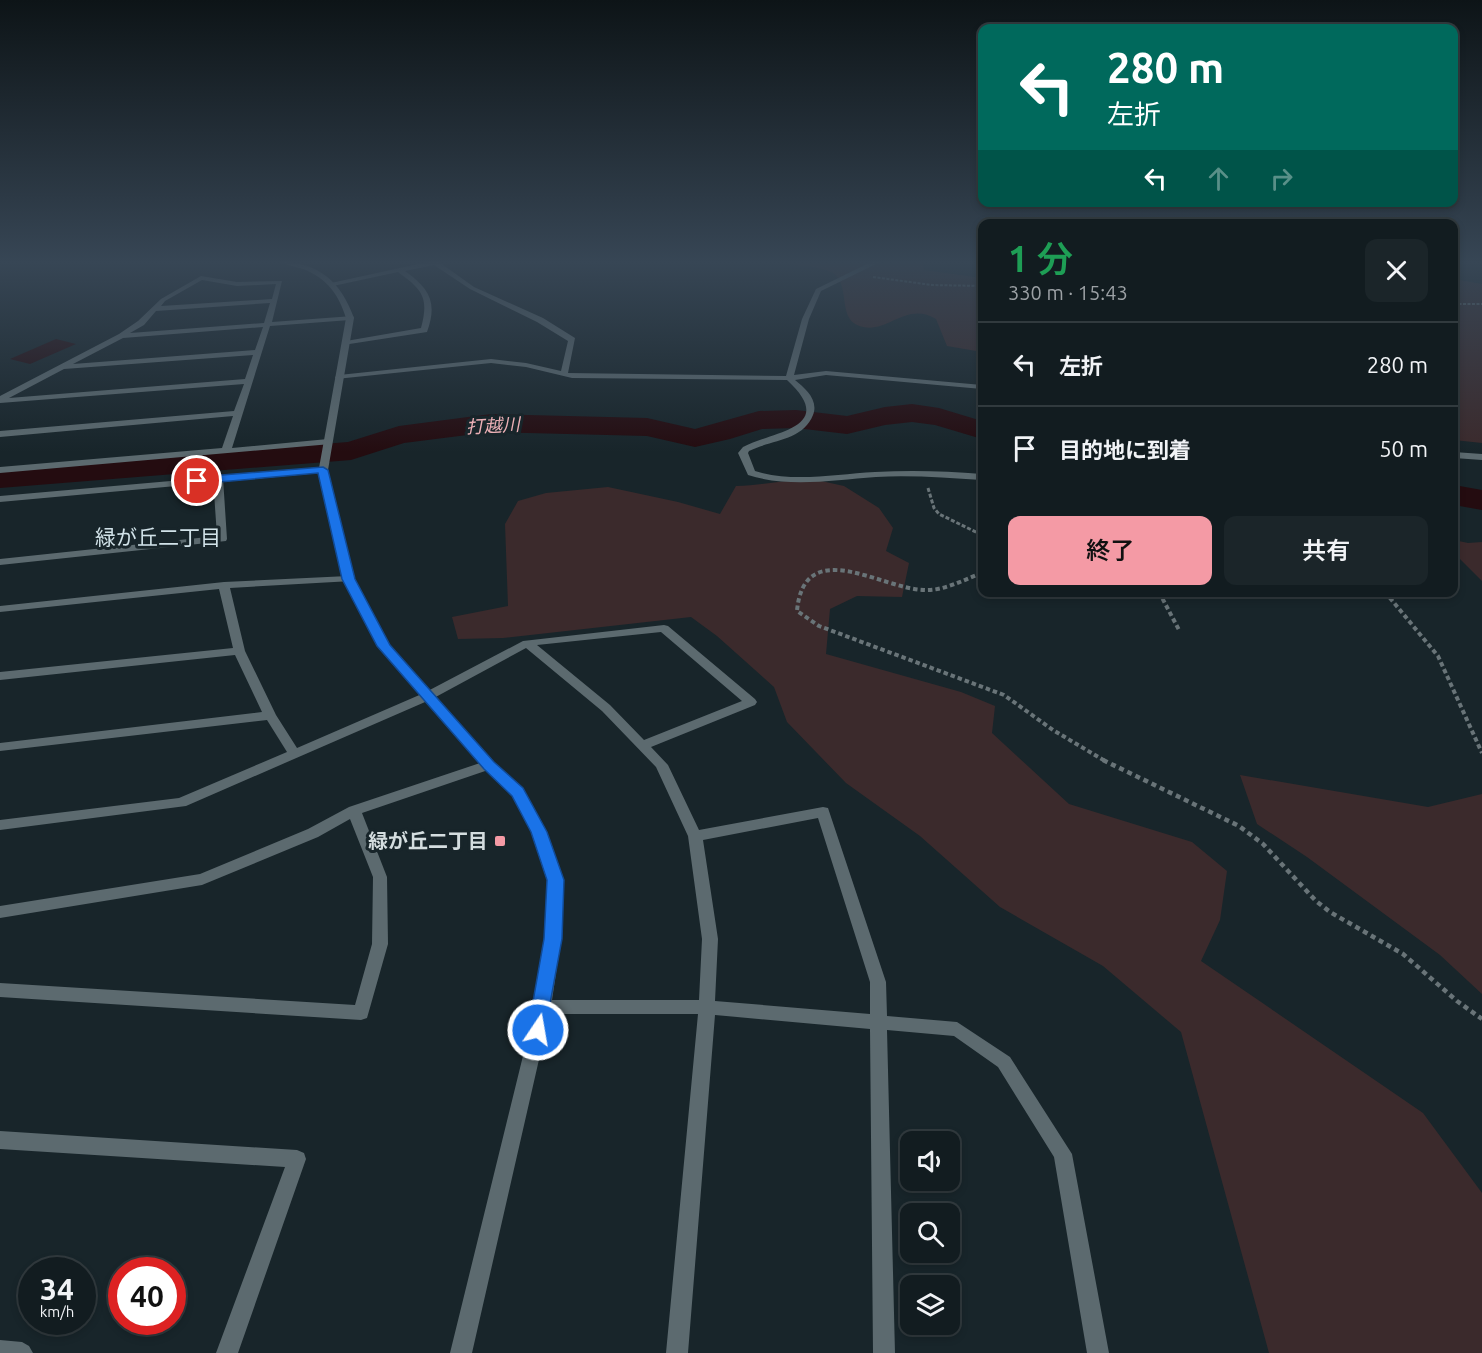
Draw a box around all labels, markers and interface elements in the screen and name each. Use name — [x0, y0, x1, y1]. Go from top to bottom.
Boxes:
text: 280 m — [1107, 44, 1224, 91]
icon: left — [1008, 48, 1086, 126]
text: 左折 — [1107, 99, 1161, 129]
icon: left — [1139, 162, 1172, 195]
icon: ahead — [1202, 162, 1235, 195]
icon: right — [1265, 162, 1298, 195]
text: 1 分 — [1008, 238, 1073, 279]
button: close — [1365, 239, 1428, 302]
text: 330 m · 15:43 — [1008, 281, 1128, 304]
icon: left — [1008, 348, 1041, 381]
text: 280 m — [1367, 352, 1428, 377]
text: 左折 — [1059, 353, 1103, 378]
water label: 打越川 — [465, 413, 522, 436]
icon: arrive — [1008, 432, 1041, 465]
text: 50 m — [1379, 436, 1428, 461]
text: 目的地に到着 — [1059, 437, 1191, 462]
pin — [171, 455, 222, 506]
icon: arrive — [180, 464, 213, 497]
button: 終了 — [1008, 516, 1212, 585]
button: 共有 — [1224, 516, 1428, 585]
district label: 緑が丘二丁目 — [95, 525, 221, 549]
place label: 緑が丘二丁目 — [368, 829, 488, 852]
marker: 緑が丘二丁目 — [493, 834, 507, 848]
position arrow — [506, 998, 570, 1062]
map controls — [900, 1131, 960, 1335]
button: sound — [900, 1131, 960, 1191]
button: search — [900, 1203, 960, 1263]
speed limit sign: 40 — [108, 1257, 186, 1335]
text: 34 — [40, 1272, 74, 1306]
button: layers — [900, 1275, 960, 1335]
text: km/h — [40, 1303, 74, 1320]

